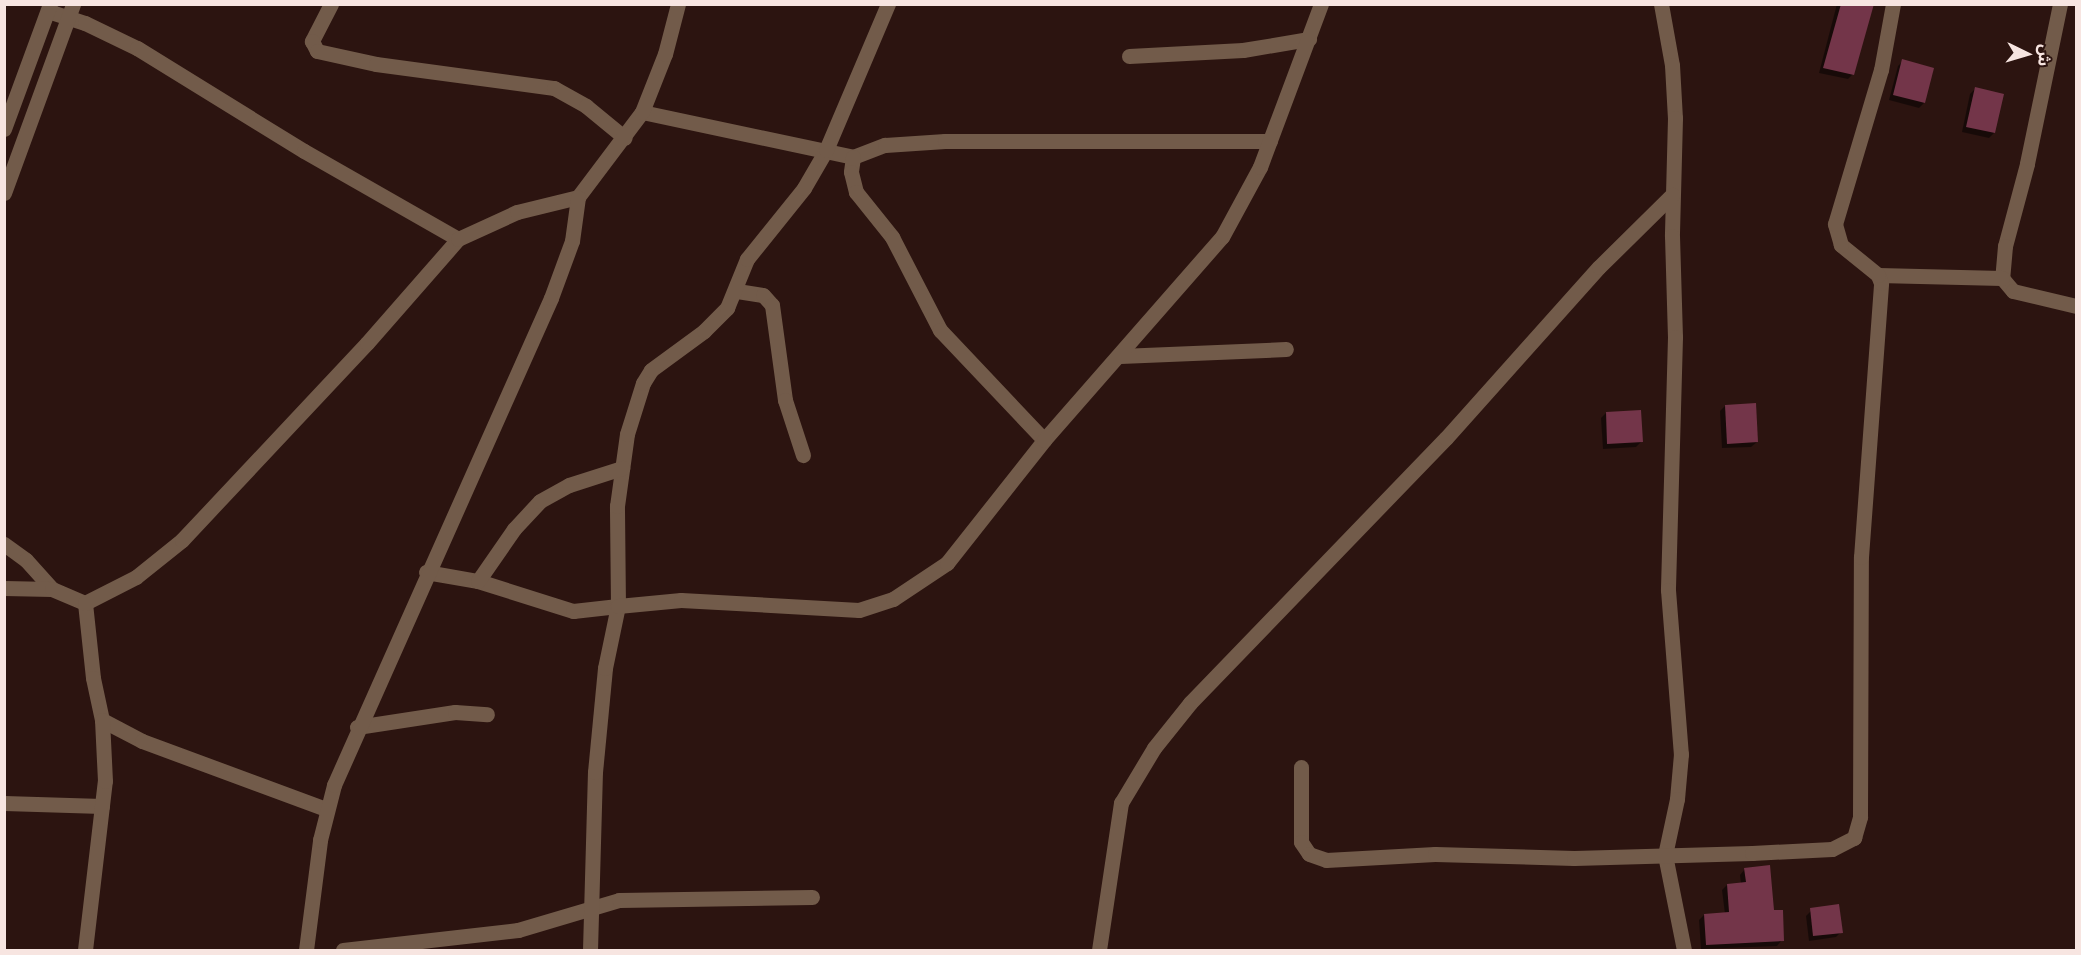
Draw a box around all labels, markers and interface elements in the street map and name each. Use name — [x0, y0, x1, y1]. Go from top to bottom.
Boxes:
north arrow — [1997, 24, 2057, 84]
text: ش — [2034, 44, 2056, 67]

